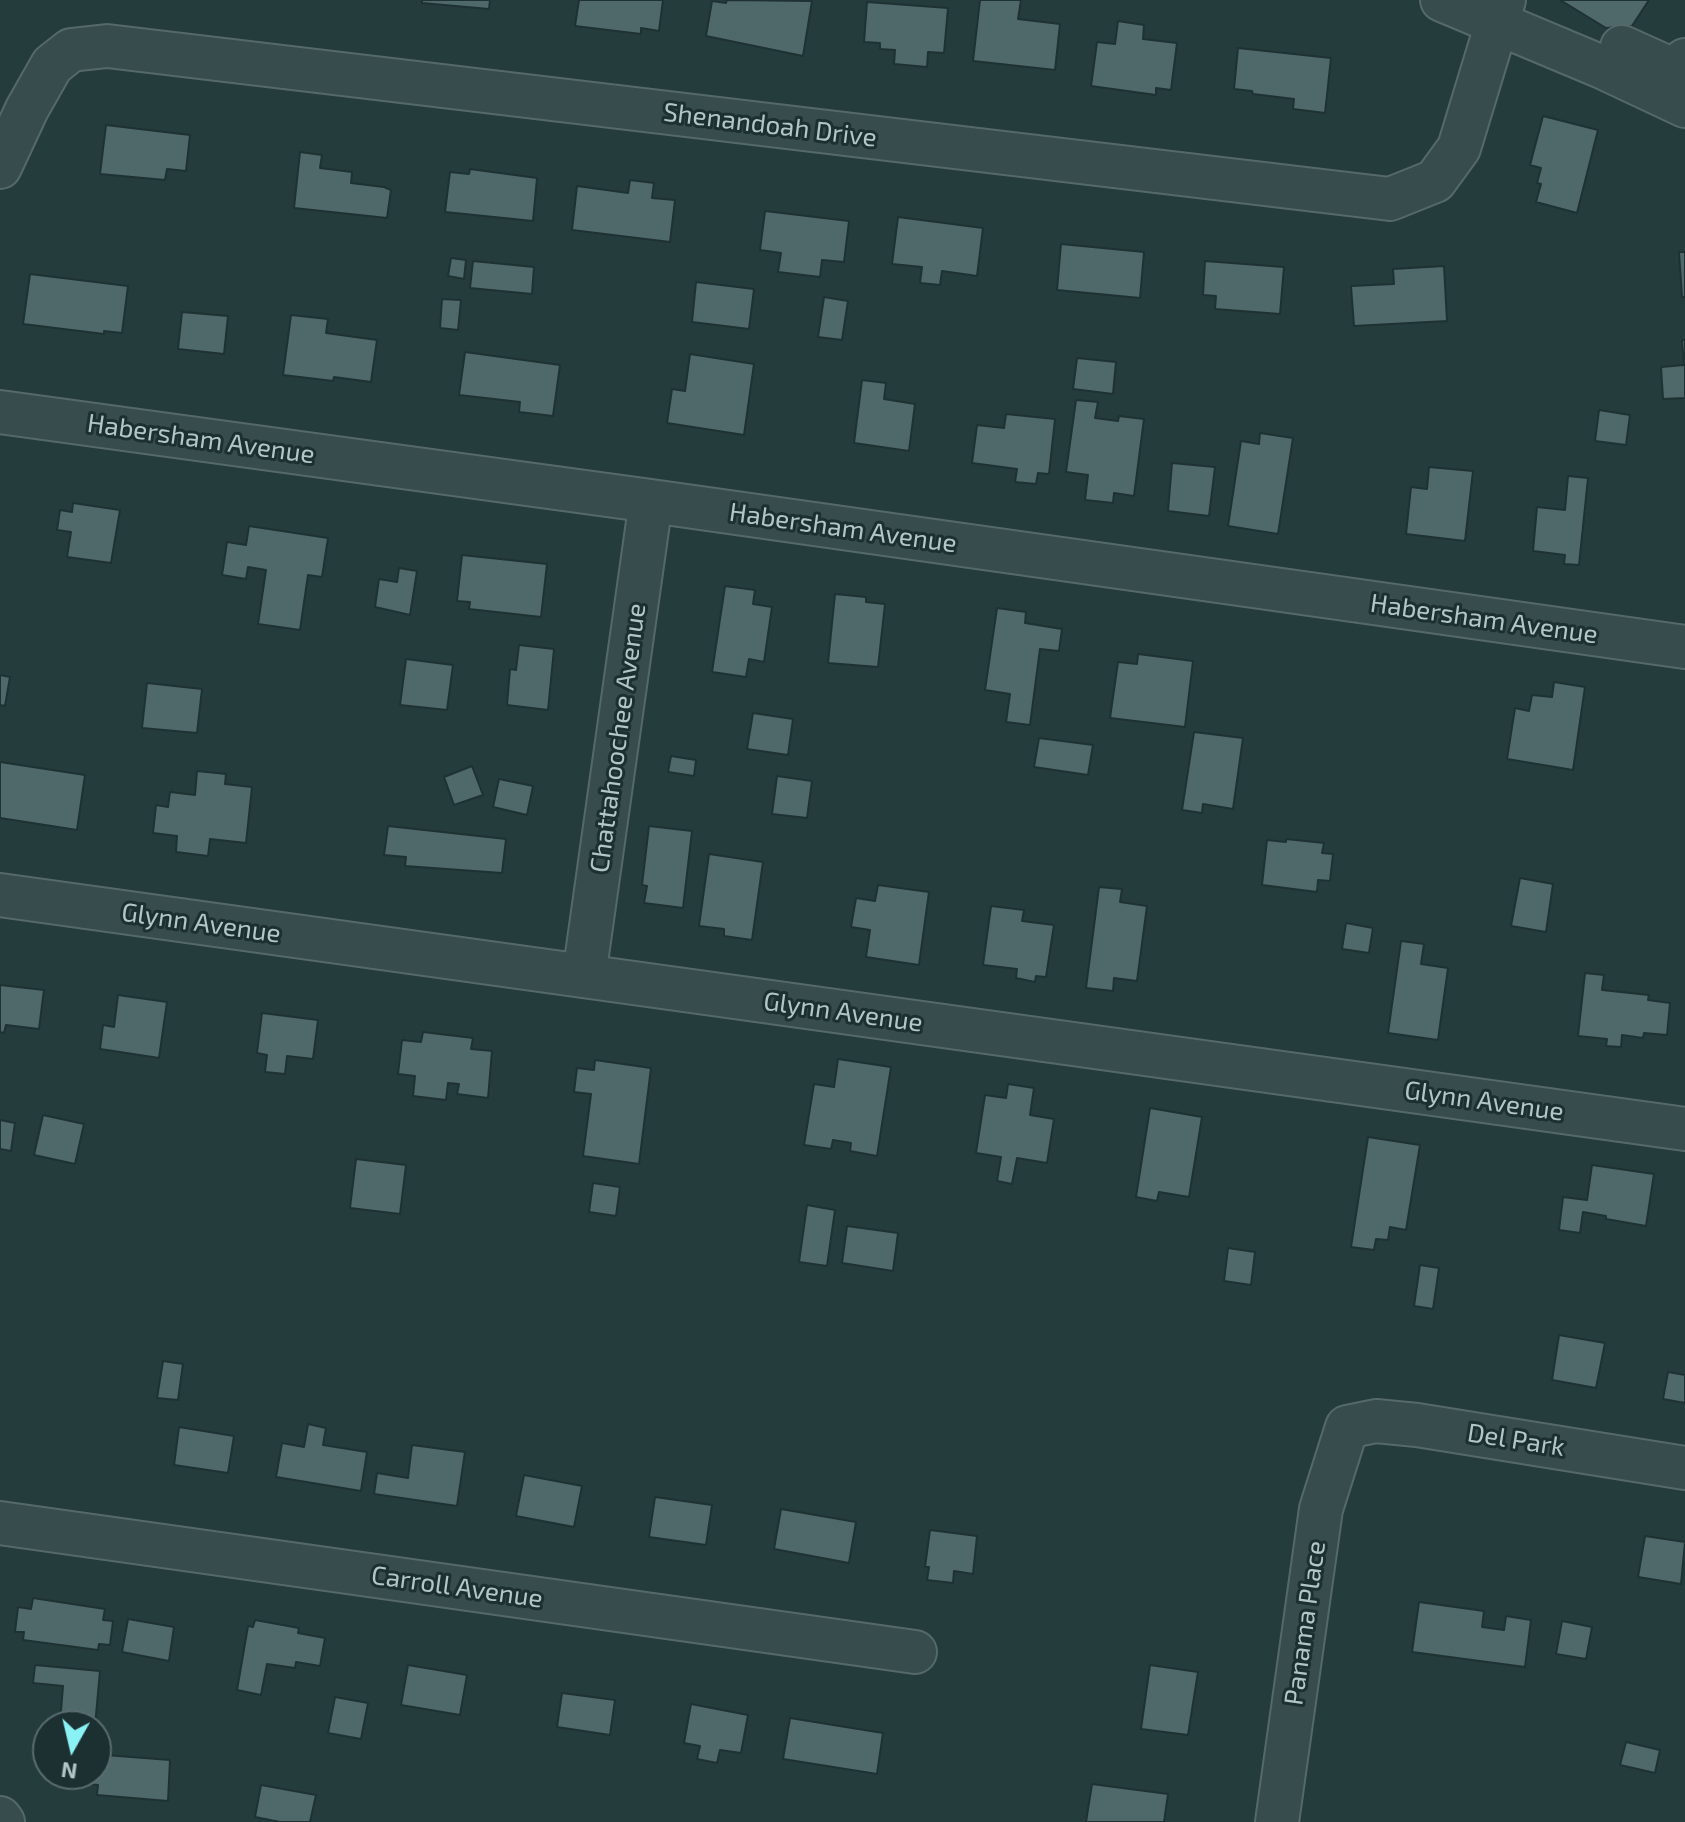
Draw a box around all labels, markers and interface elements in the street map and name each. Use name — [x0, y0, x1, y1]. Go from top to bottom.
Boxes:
street label: Shenandoah Drive — [662, 96, 878, 154]
street label: Habersham Avenue — [85, 408, 317, 470]
street label: Habersham Avenue — [727, 497, 959, 559]
street label: Habersham Avenue — [1368, 588, 1600, 650]
street label: Chattahoochee Avenue — [584, 601, 652, 875]
street label: Glynn Avenue — [119, 896, 283, 950]
street label: Glynn Avenue — [761, 985, 925, 1039]
street label: Glynn Avenue — [1402, 1074, 1566, 1128]
street label: Del Park — [1465, 1417, 1567, 1463]
street label: Panama Place — [1278, 1539, 1332, 1707]
street label: Carroll Avenue — [369, 1560, 545, 1614]
north arrow — [32, 1710, 112, 1790]
text: N — [59, 1758, 79, 1786]

